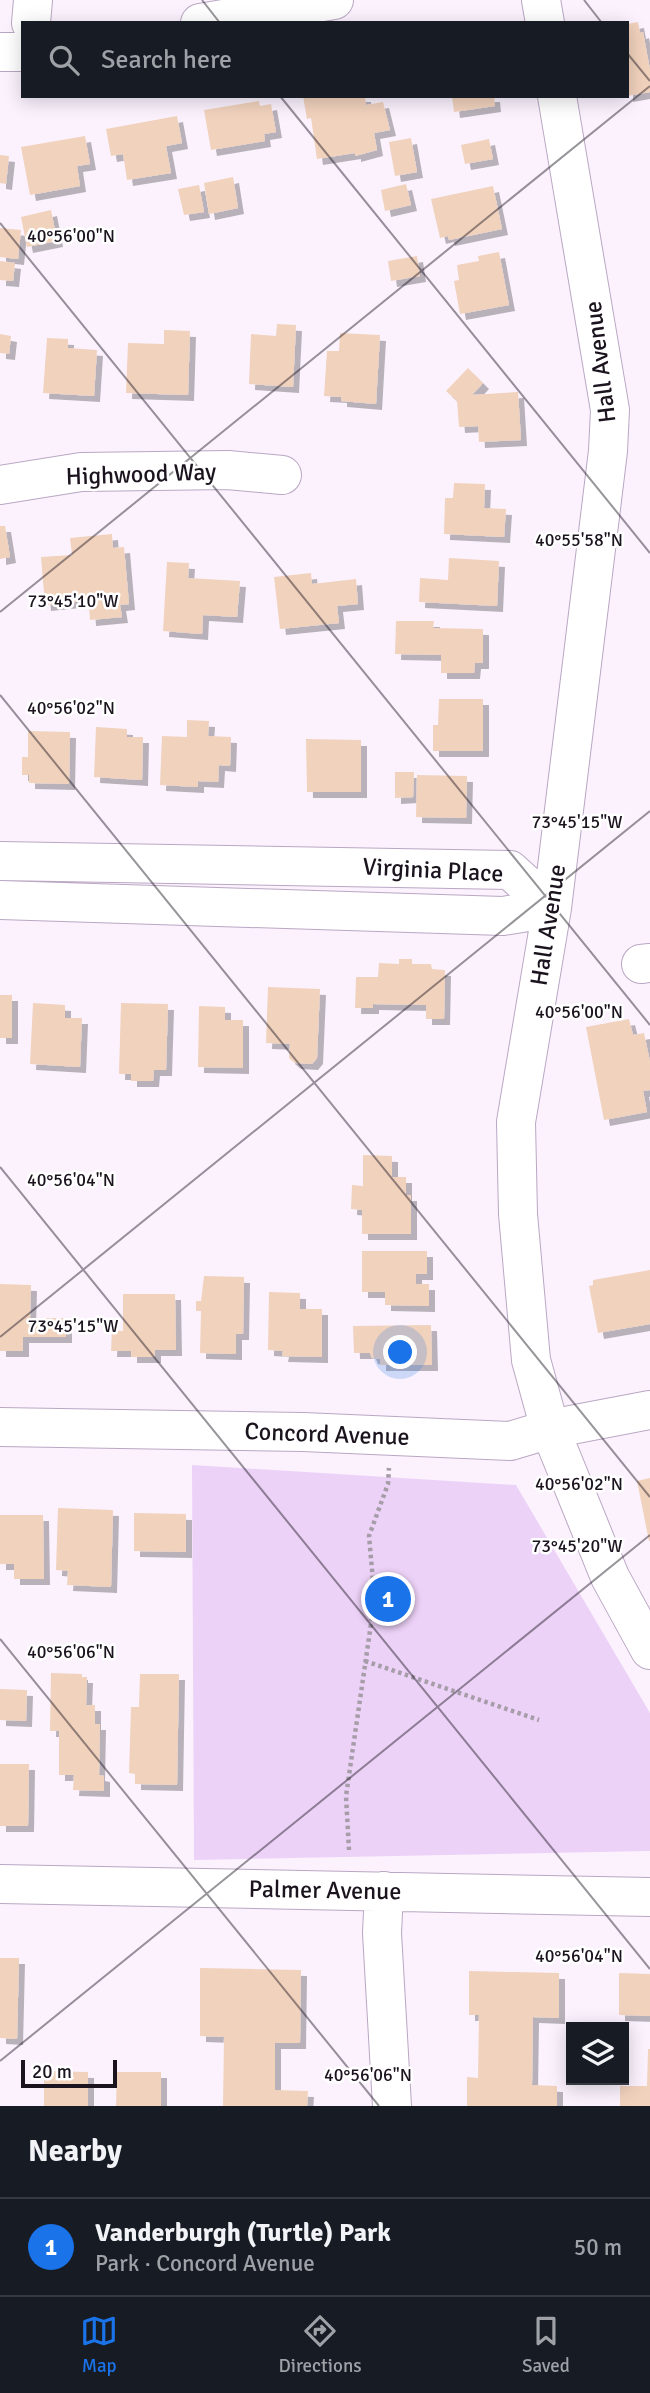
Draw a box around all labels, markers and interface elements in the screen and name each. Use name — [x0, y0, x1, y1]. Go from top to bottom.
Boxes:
search box — [21, 21, 629, 98]
icon: search — [45, 41, 83, 79]
text: Search here — [101, 44, 232, 76]
text: 40°56'00"N — [27, 225, 115, 247]
street label: Hall Avenue — [578, 299, 622, 425]
street label: Highwood Way — [65, 456, 217, 492]
text: 40°55'58"N — [535, 529, 623, 551]
text: 73°45'10"W — [28, 590, 118, 612]
text: 40°56'02"N — [27, 697, 115, 719]
text: 73°45'15"W — [532, 811, 622, 833]
street label: Virginia Place — [362, 851, 504, 889]
street label: Hall Avenue — [524, 862, 572, 988]
text: 40°56'00"N — [535, 1001, 623, 1023]
text: 40°56'04"N — [27, 1169, 115, 1191]
text: 73°45'15"W — [28, 1315, 118, 1337]
your location — [383, 1335, 417, 1369]
street label: Concord Avenue — [244, 1416, 410, 1452]
text: 40°56'02"N — [535, 1473, 623, 1495]
text: 73°45'20"W — [532, 1535, 622, 1557]
pin: 1 — [365, 1573, 411, 1625]
text: 40°56'06"N — [27, 1641, 115, 1663]
street label: Palmer Avenue — [248, 1874, 402, 1906]
text: 40°56'04"N — [535, 1945, 623, 1967]
map controls — [566, 2022, 629, 2085]
button: layers — [566, 2022, 629, 2085]
scale bar — [21, 2057, 117, 2089]
text: 20 m — [32, 2060, 72, 2084]
text: 40°56'06"N — [324, 2064, 412, 2086]
text: Nearby — [28, 2133, 122, 2170]
text: Vanderburgh (Turtle) Park — [95, 2217, 391, 2249]
text: 1 — [45, 2233, 57, 2262]
text: 50 m — [574, 2233, 622, 2262]
text: Park · Concord Avenue — [95, 2249, 315, 2278]
tab: Map — [80, 2312, 118, 2378]
tab: Directions — [279, 2312, 362, 2378]
tab: Saved — [522, 2312, 570, 2378]

